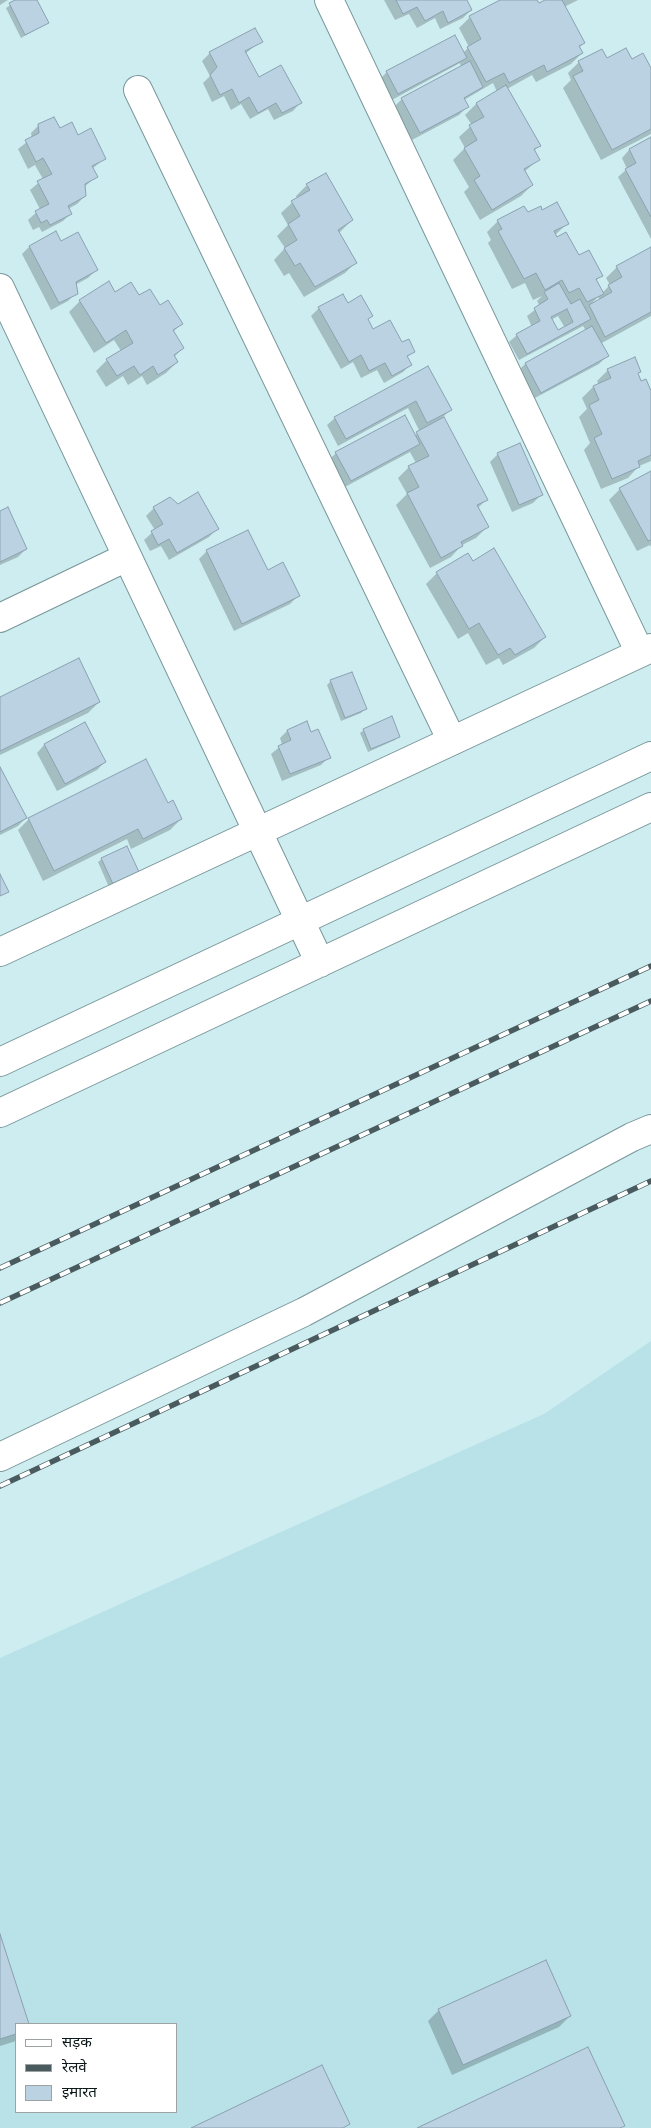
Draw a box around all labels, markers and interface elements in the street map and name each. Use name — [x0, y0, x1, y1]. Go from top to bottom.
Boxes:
legend — [15, 2023, 178, 2113]
text: सड़क — [62, 2033, 92, 2051]
text: रेलवे — [62, 2058, 87, 2076]
text: इमारत — [62, 2083, 97, 2101]

